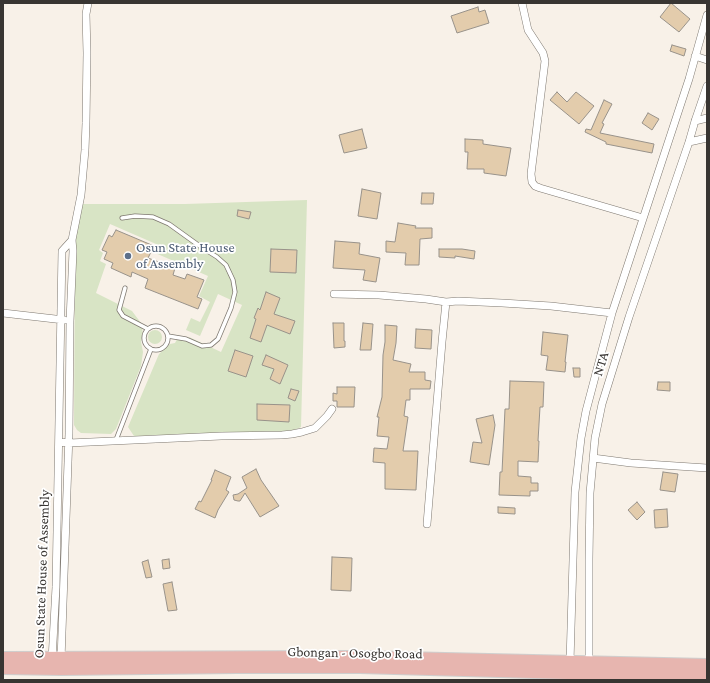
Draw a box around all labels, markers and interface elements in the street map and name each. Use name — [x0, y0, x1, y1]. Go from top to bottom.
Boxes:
place label: Osun State House of Assembly — [136, 240, 235, 272]
marker: Osun State House of Assembly — [123, 251, 133, 261]
street label: NTA — [589, 350, 613, 378]
street label: Osun State House of Assembly — [31, 489, 53, 659]
street label: Gbongan - Osogbo Road — [287, 643, 423, 663]

